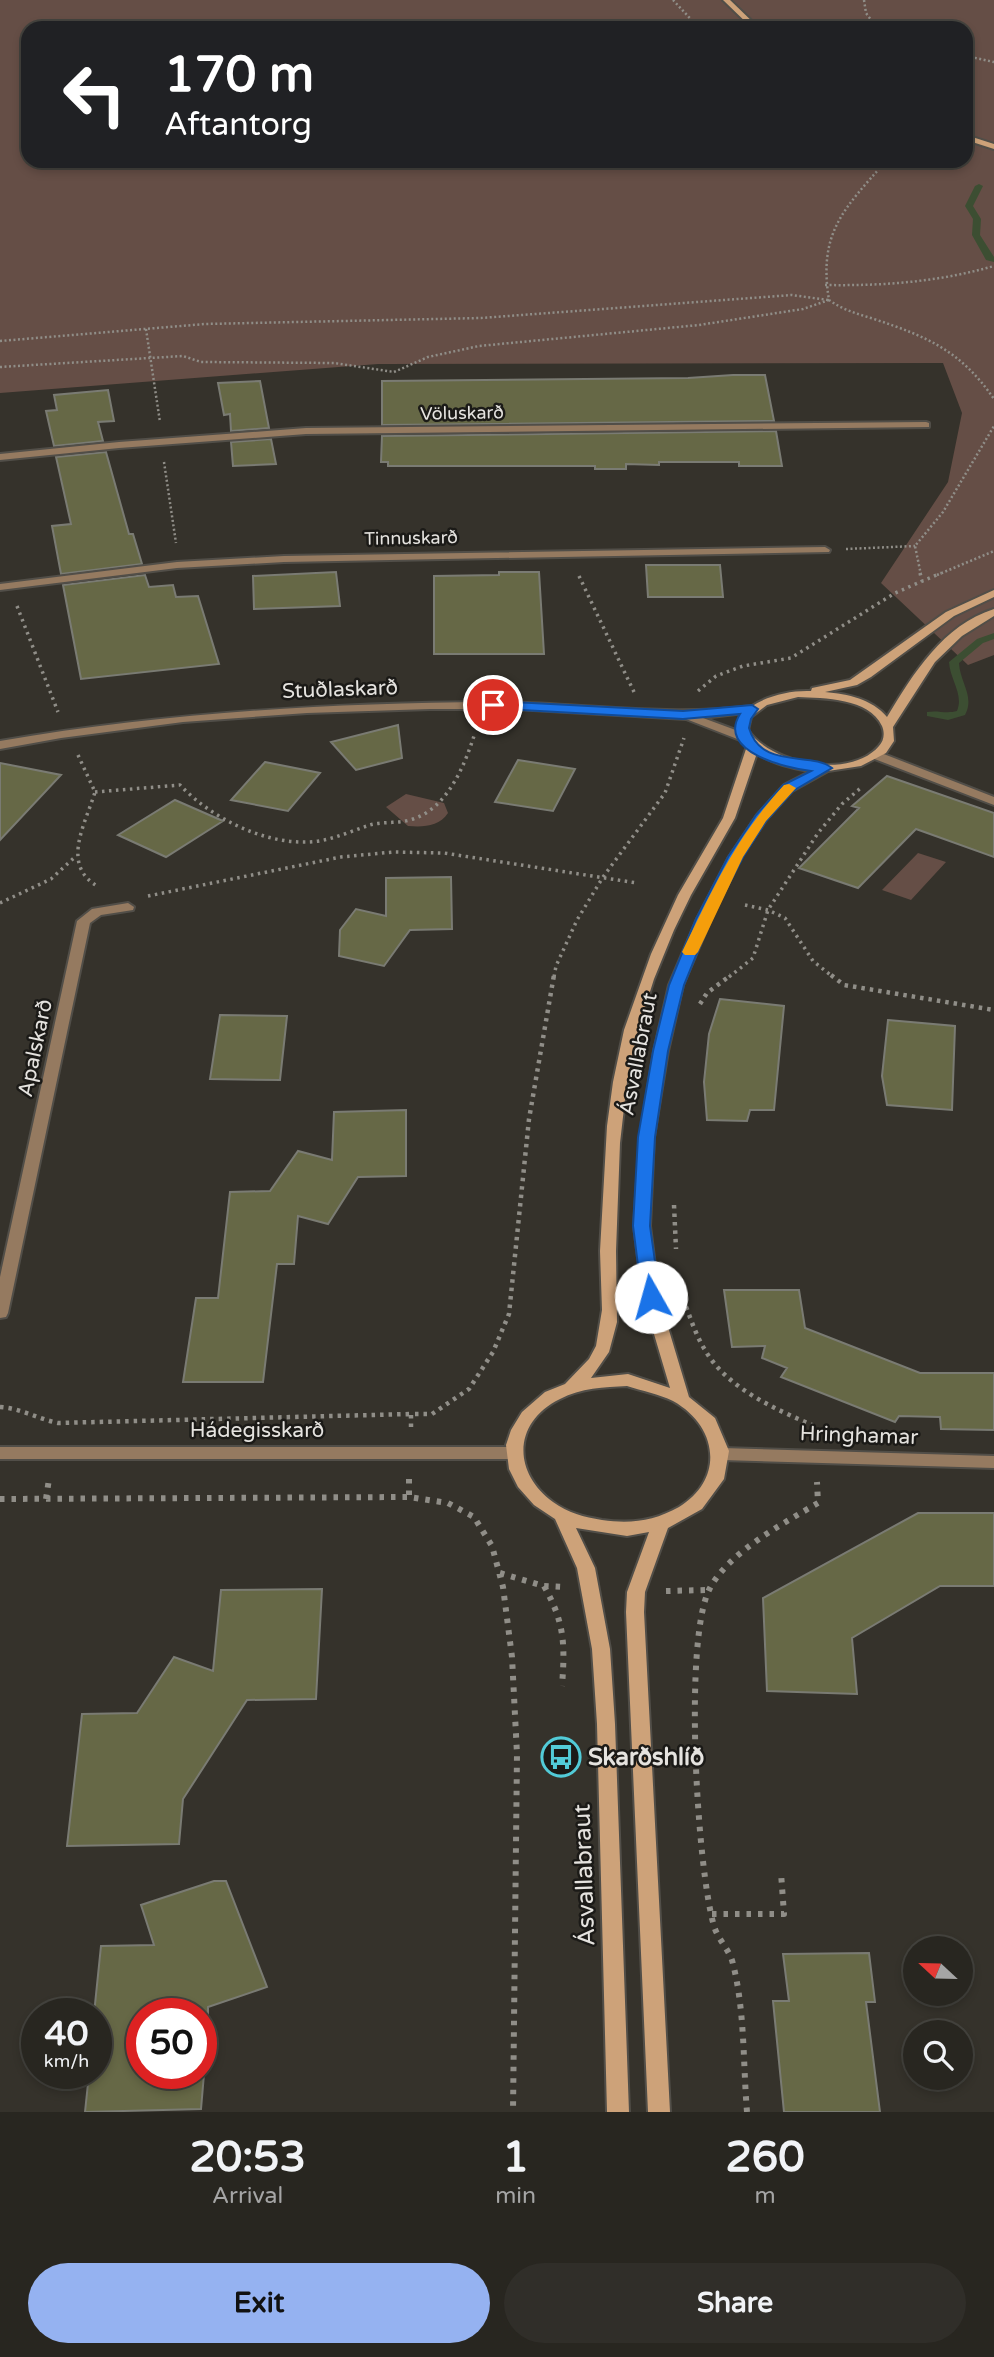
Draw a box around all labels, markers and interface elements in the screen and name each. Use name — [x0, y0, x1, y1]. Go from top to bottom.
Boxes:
text: 170 m — [164, 46, 314, 105]
icon: left — [49, 49, 140, 140]
text: Aftantorg — [164, 106, 312, 144]
street label: Völuskarð — [420, 401, 504, 425]
street label: Tinnuskarð — [364, 526, 458, 550]
street label: Stuðlaskarð — [282, 675, 398, 704]
pin — [463, 675, 523, 735]
icon: arrive — [474, 686, 512, 724]
street label: Ásvallabraut — [614, 991, 663, 1118]
street label: Apalskarð — [13, 997, 58, 1099]
position arrow — [614, 1260, 688, 1334]
street label: Hádegisskarð — [190, 1418, 324, 1443]
street label: Hringhamar — [799, 1421, 919, 1450]
bus stop icon: Skarðshlíð — [540, 1736, 582, 1778]
place label: Skarðshlíð — [588, 1743, 704, 1772]
street label: Ásvallabraut — [567, 1803, 601, 1947]
north arrow — [903, 1936, 973, 2006]
map controls — [903, 1936, 973, 2090]
speed limit sign: 50 — [126, 1998, 217, 2089]
text: 40 — [45, 2013, 88, 2055]
button: search — [903, 2020, 973, 2090]
text: km/h — [44, 2050, 89, 2072]
text: 20:53 — [189, 2132, 306, 2183]
text: 1 — [502, 2132, 529, 2183]
text: 260 — [725, 2132, 805, 2183]
text: Arrival — [212, 2182, 283, 2210]
text: min — [495, 2182, 536, 2210]
text: m — [754, 2182, 776, 2210]
button: Exit — [28, 2263, 490, 2343]
button: Share — [504, 2263, 966, 2343]

